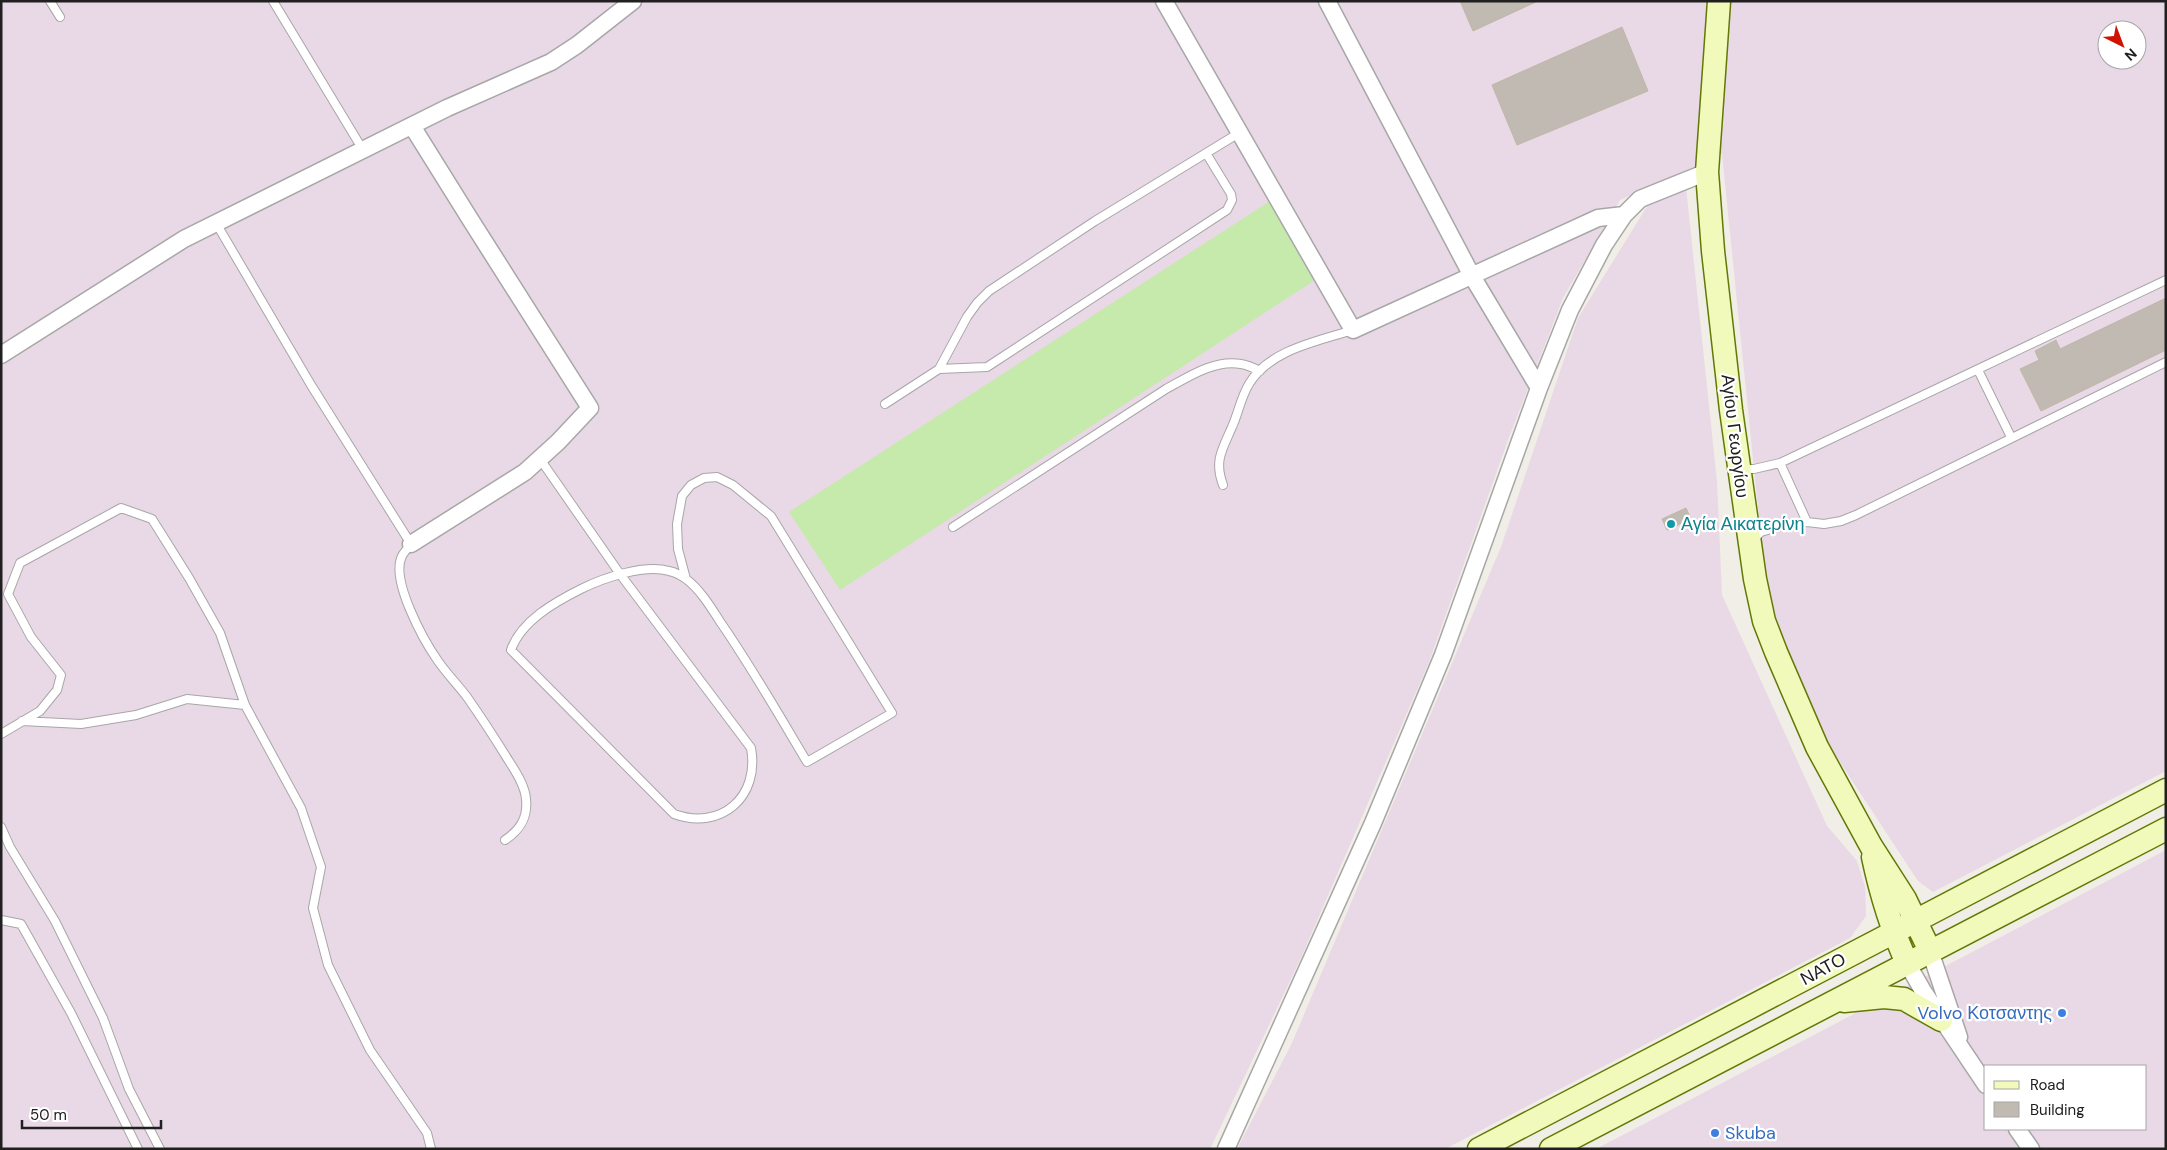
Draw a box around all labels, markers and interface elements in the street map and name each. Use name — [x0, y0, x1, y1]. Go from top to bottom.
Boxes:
north arrow — [2097, 20, 2147, 70]
text: N — [2121, 45, 2141, 65]
street label: Αγίου Γεωργίου — [1716, 373, 1754, 499]
place label: Αγία Αικατερίνη — [1681, 512, 1804, 536]
marker: Αγία Αικατερίνη — [1665, 518, 1677, 530]
street label: ΝΑΤΟ — [1796, 947, 1850, 991]
place label: Volvo Κοτσαντης — [1917, 1001, 2052, 1025]
marker: Volvo Κοτσαντης — [2056, 1007, 2068, 1019]
legend — [1984, 1065, 2147, 1130]
text: Road — [2030, 1075, 2065, 1095]
scale bar — [22, 1098, 161, 1130]
text: Building — [2030, 1100, 2085, 1120]
text: 50 m — [30, 1105, 67, 1125]
place label: Skuba — [1725, 1121, 1776, 1145]
marker: Skuba — [1709, 1127, 1721, 1139]

